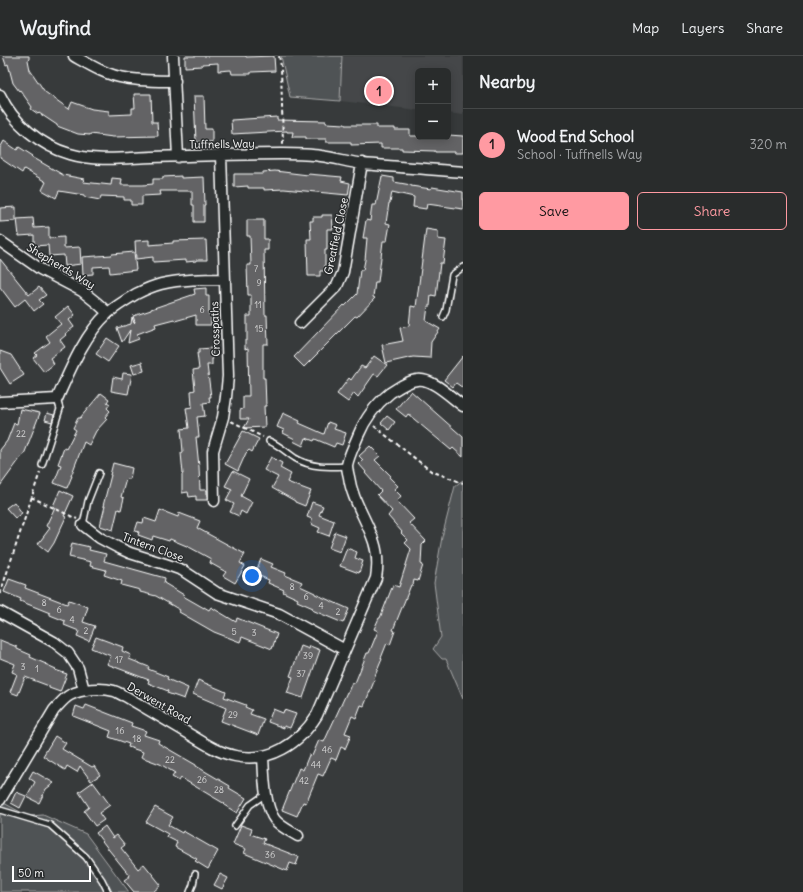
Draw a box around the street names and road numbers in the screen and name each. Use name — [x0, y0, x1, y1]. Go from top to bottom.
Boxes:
street label: Tuffnells Way — [189, 136, 255, 152]
street label: Greatfield Close — [321, 196, 351, 276]
street label: Shepherds Way — [24, 240, 98, 292]
street label: Crosspaths — [207, 301, 223, 357]
street label: Tintern Close — [120, 529, 186, 565]
street label: Derwent Road — [125, 679, 194, 727]

